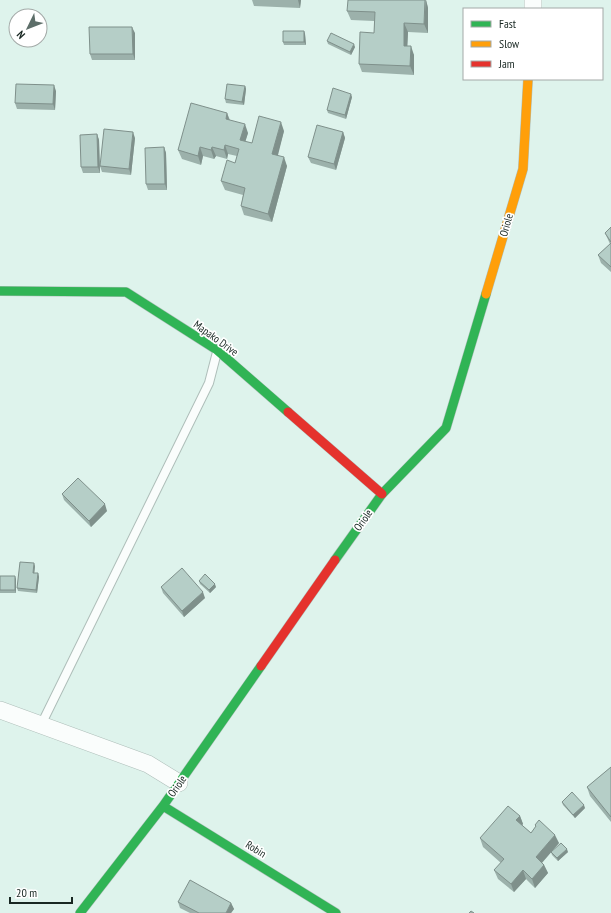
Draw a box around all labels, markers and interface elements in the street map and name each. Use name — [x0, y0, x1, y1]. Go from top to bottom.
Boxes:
north arrow — [8, 8, 48, 48]
legend — [463, 8, 603, 80]
text: Fast — [499, 16, 517, 31]
text: N — [14, 28, 28, 42]
text: Slow — [499, 36, 520, 51]
text: Jam — [498, 56, 515, 71]
street label: Oriole — [496, 211, 516, 238]
street label: Mapako Drive — [191, 317, 241, 359]
street label: Oriole — [351, 506, 376, 534]
street label: Oriole — [165, 772, 190, 800]
street label: Robin — [243, 837, 269, 861]
scale bar — [10, 879, 72, 905]
text: 20 m — [16, 885, 37, 900]

